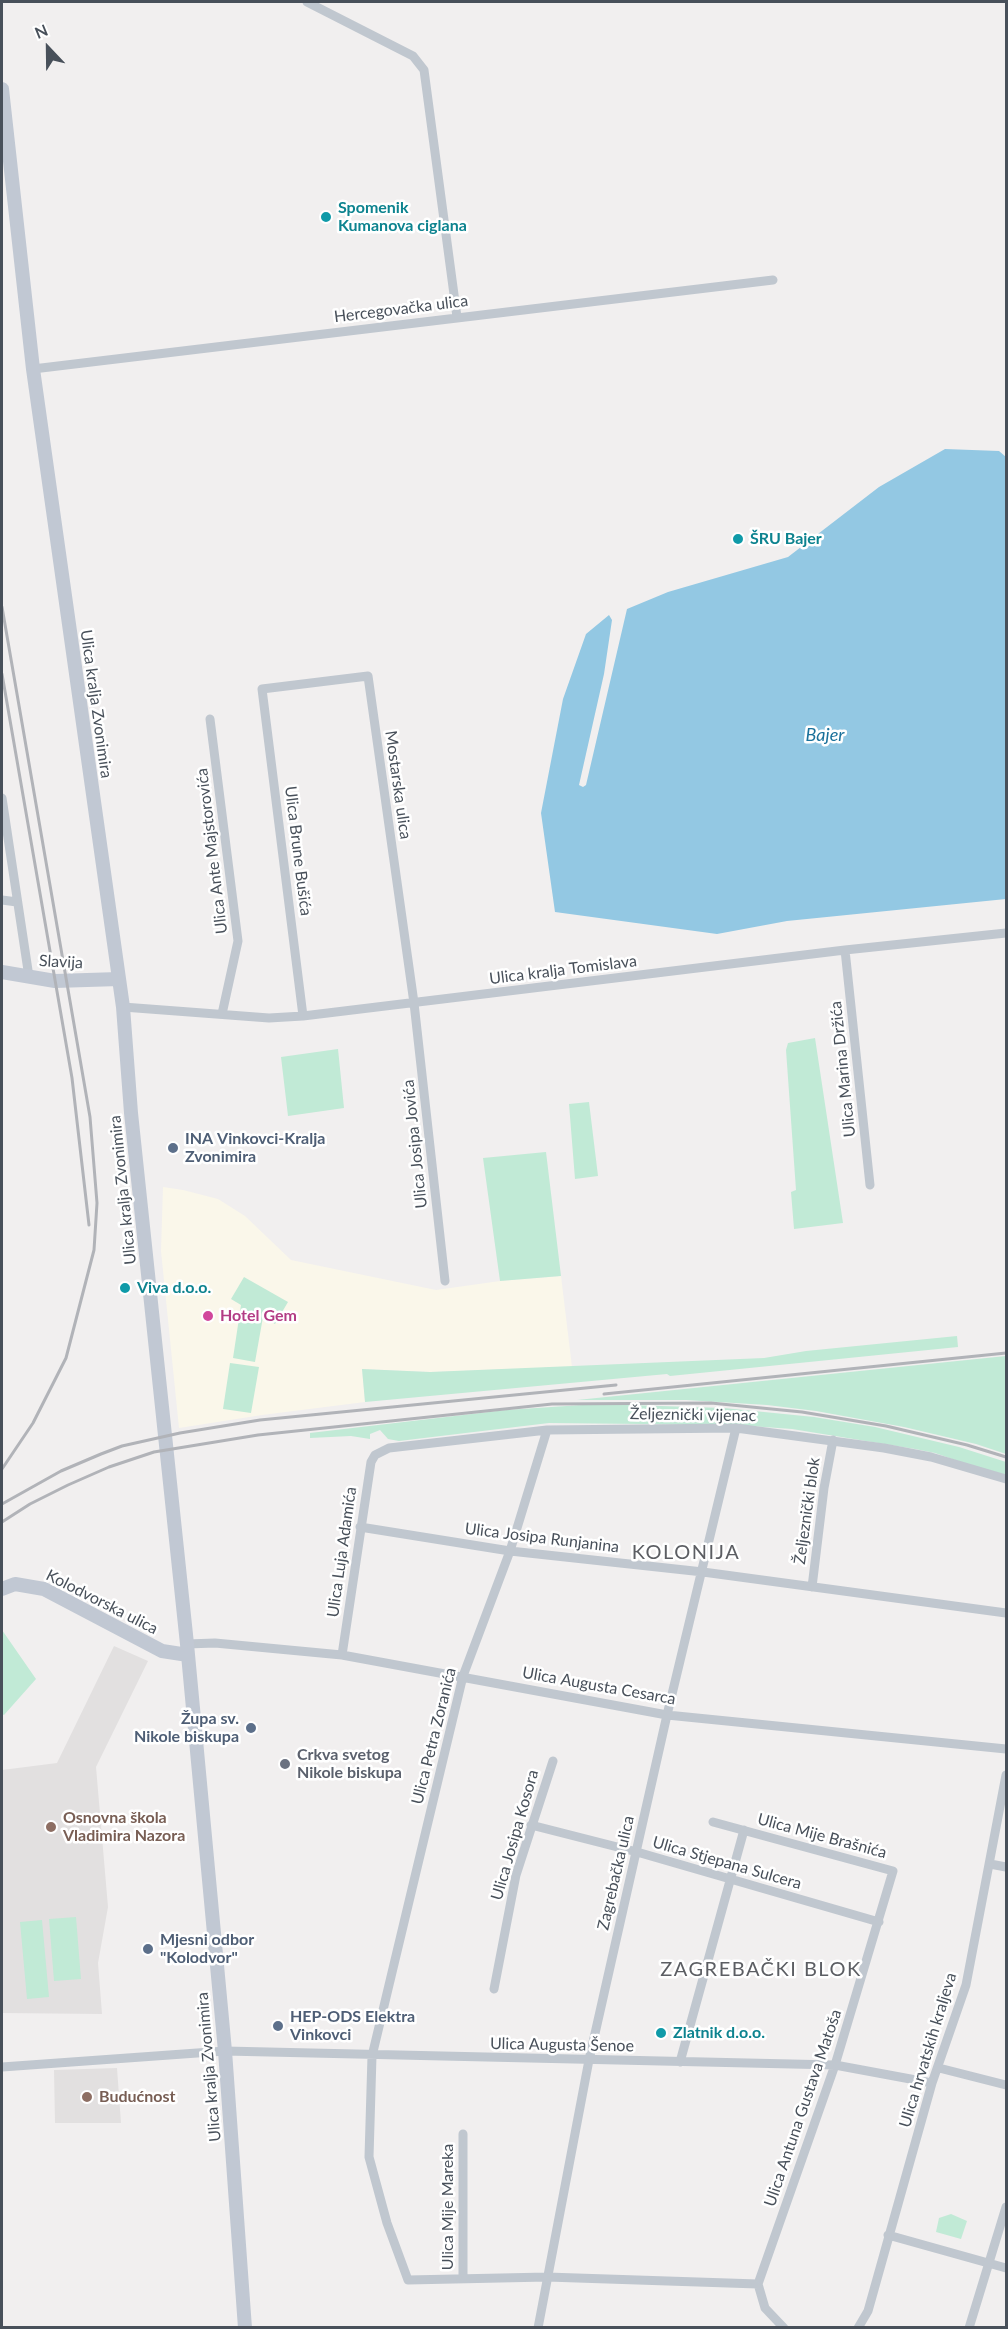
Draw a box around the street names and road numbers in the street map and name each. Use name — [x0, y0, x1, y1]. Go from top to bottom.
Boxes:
street label: Hercegovačka ulica — [333, 291, 469, 327]
street label: Ulica kralja Zvonimira — [76, 628, 116, 780]
street label: Mostarska ulica — [381, 730, 415, 840]
street label: Ulica Ante Majstorovića — [192, 767, 232, 935]
street label: Ulica Brune Bušića — [281, 785, 315, 917]
street label: Slavija — [39, 951, 83, 973]
street label: Ulica kralja Tomislava — [488, 951, 638, 989]
street label: Ulica Marina Držića — [826, 1000, 860, 1138]
street label: Ulica Josipa Jovića — [399, 1079, 431, 1209]
street label: Ulica kralja Zvonimira — [106, 1114, 140, 1266]
street label: Željeznički vijenac — [630, 1404, 756, 1426]
street label: Željeznički blok — [790, 1456, 824, 1566]
street label: Ulica Luja Adamića — [323, 1485, 361, 1619]
street label: Ulica Josipa Runjanina — [464, 1519, 620, 1557]
street label: Kolodvorska ulica — [43, 1566, 161, 1638]
street label: Ulica Augusta Cesarca — [521, 1663, 677, 1709]
street label: Ulica Petra Zoranića — [408, 1666, 460, 1806]
street label: Ulica Josipa Kosora — [487, 1767, 543, 1903]
street label: Ulica Mije Brašnića — [755, 1810, 889, 1862]
street label: Zagrebačka ulica — [594, 1814, 638, 1932]
street label: Ulica Stjepana Sulcera — [650, 1833, 804, 1893]
street label: Ulica hrvatskih kraljeva — [895, 1970, 961, 2130]
street label: Ulica kralja Zvonimira — [193, 1991, 225, 2143]
street label: Ulica Antuna Gustava Matoša — [760, 2007, 846, 2209]
street label: Ulica Augusta Šenoe — [490, 2034, 634, 2056]
street label: Ulica Mije Mareka — [438, 2144, 458, 2270]

